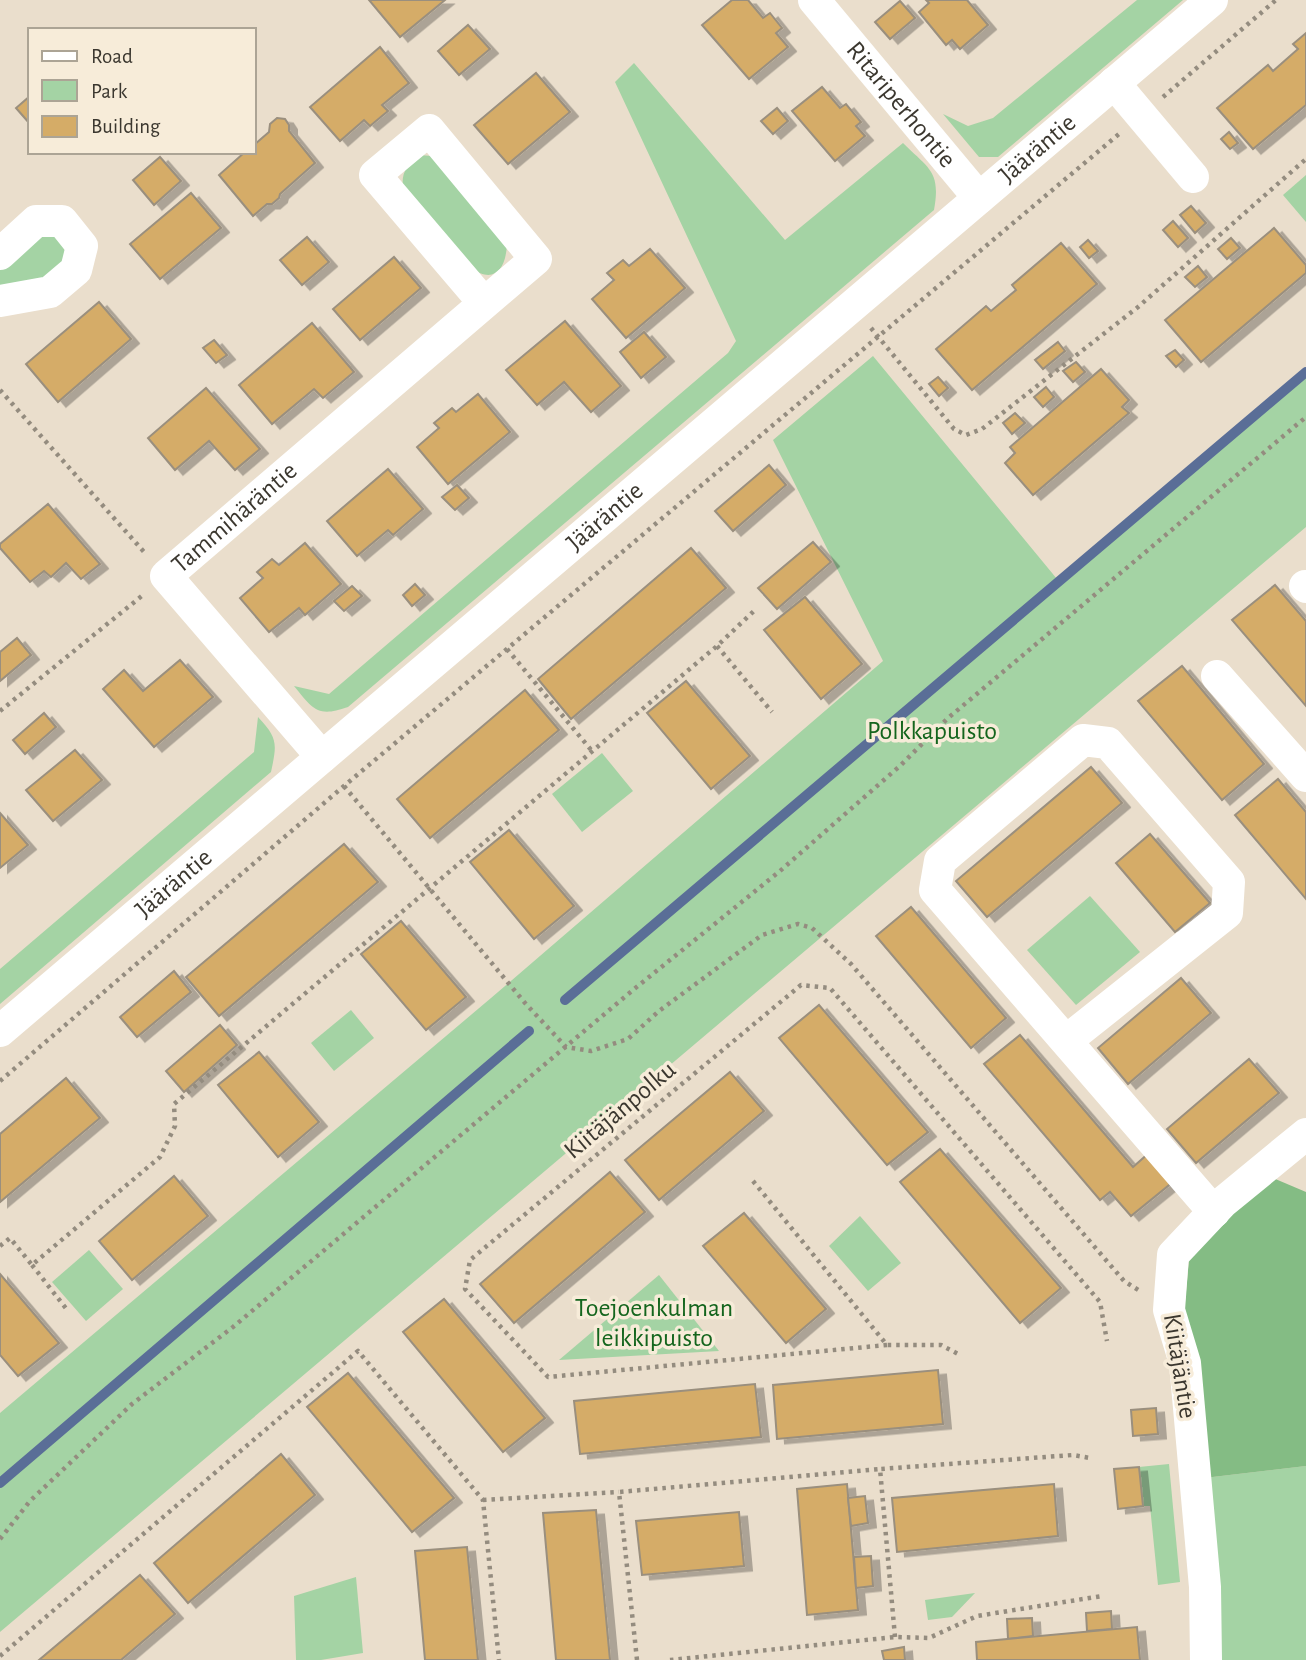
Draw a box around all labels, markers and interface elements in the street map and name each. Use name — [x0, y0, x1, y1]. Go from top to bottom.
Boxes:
legend — [28, 28, 256, 154]
street label: Ritariperhontie — [841, 37, 961, 172]
text: Road — [91, 46, 133, 67]
text: Park — [91, 81, 128, 102]
street label: Jääräntie — [994, 109, 1081, 188]
text: Building — [91, 116, 161, 137]
street label: Tammihäräntie — [167, 457, 302, 578]
street label: Jääräntie — [562, 477, 648, 556]
park label: Polkkapuisto — [867, 718, 997, 744]
street label: Jääräntie — [130, 844, 217, 923]
street label: Kiitäjänpolku — [559, 1056, 681, 1164]
park label: Toejoenkulman leikkipuisto — [575, 1295, 733, 1351]
street label: Kiitäjäntie — [1159, 1312, 1201, 1420]

